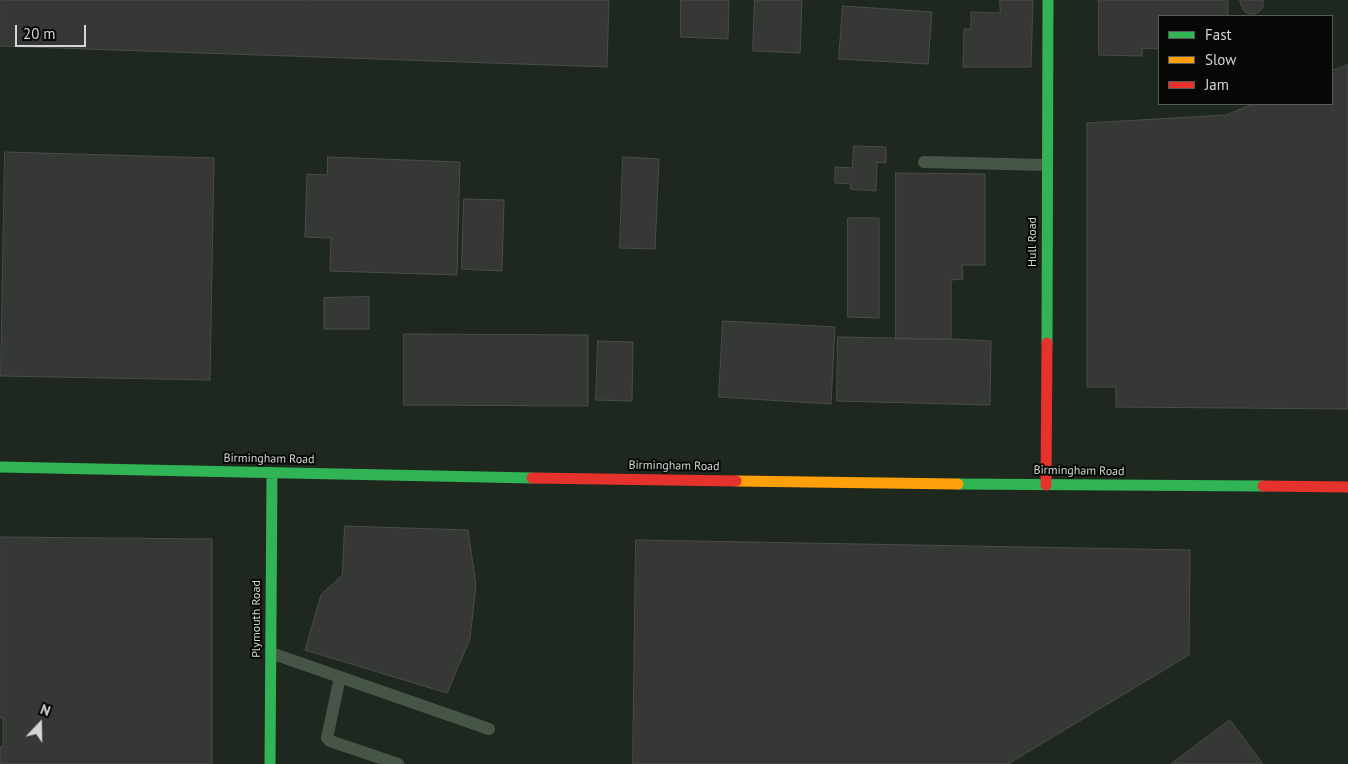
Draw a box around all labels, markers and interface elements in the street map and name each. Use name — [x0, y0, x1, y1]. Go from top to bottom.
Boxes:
scale bar — [18, 15, 89, 47]
legend — [1158, 15, 1333, 105]
text: 20 m — [23, 24, 56, 43]
text: Fast — [1205, 25, 1232, 44]
text: Slow — [1205, 50, 1236, 69]
text: Jam — [1205, 75, 1229, 94]
street label: Hull Road — [1026, 217, 1040, 267]
street label: Birmingham Road — [223, 451, 315, 467]
street label: Birmingham Road — [628, 458, 720, 474]
street label: Birmingham Road — [1033, 463, 1125, 479]
street label: Plymouth Road — [250, 580, 264, 658]
north arrow — [15, 699, 65, 749]
text: N — [38, 700, 53, 720]

